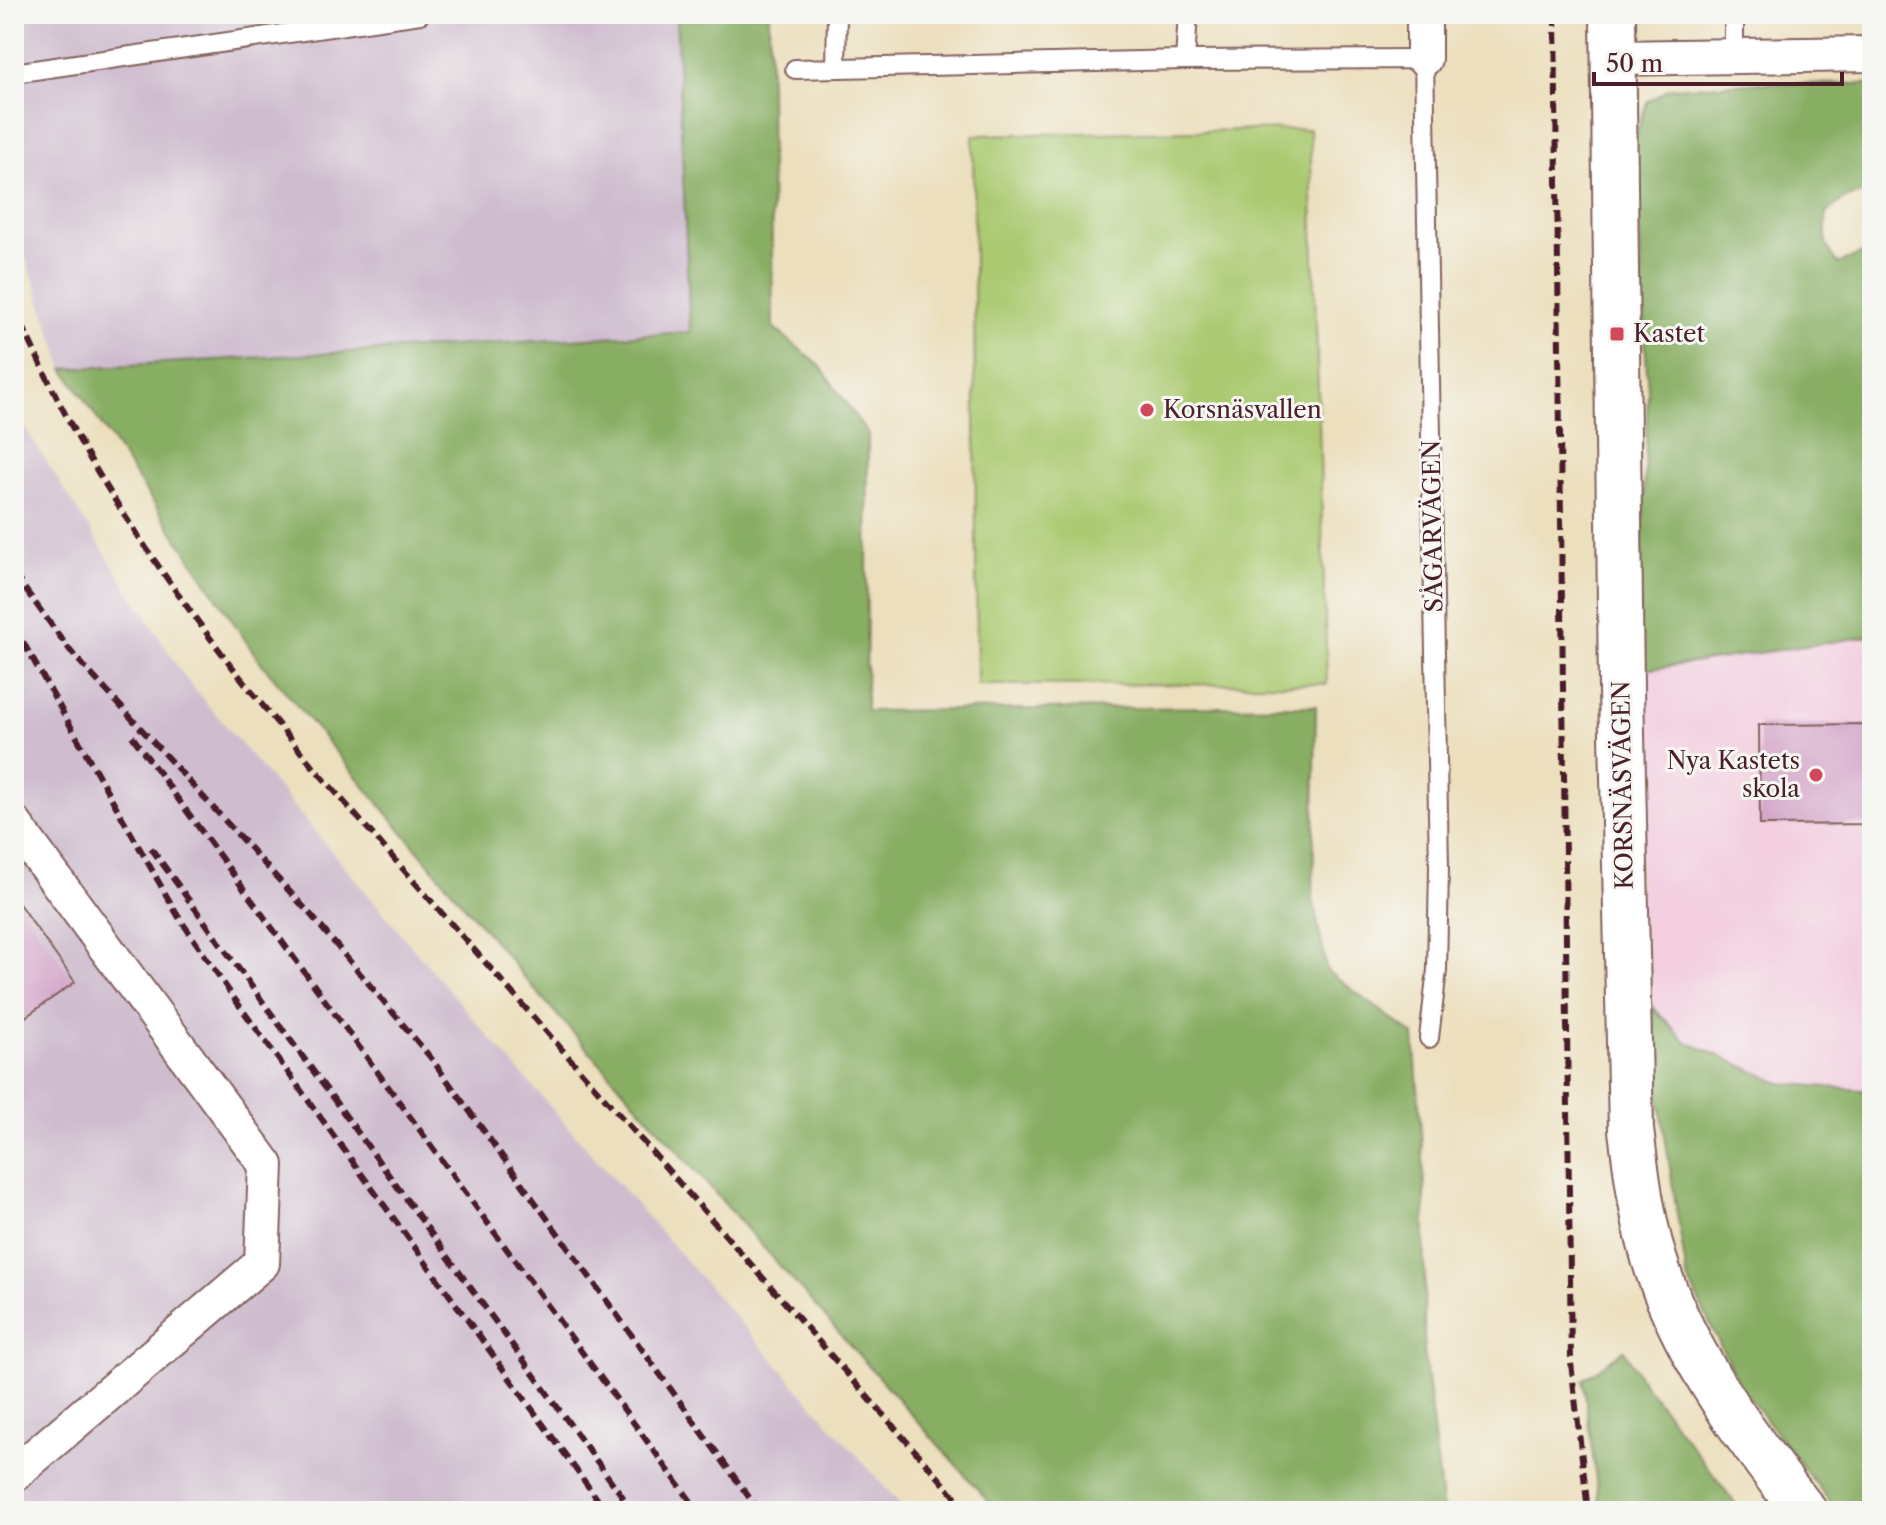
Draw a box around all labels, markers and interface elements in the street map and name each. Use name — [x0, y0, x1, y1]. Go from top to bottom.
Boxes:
scale bar — [1594, 36, 1842, 86]
text: 50 m — [1606, 49, 1663, 78]
place label: Kastet — [1633, 319, 1706, 348]
marker: Kastet — [1608, 325, 1626, 343]
place label: Korsnäsvallen — [1163, 395, 1322, 424]
marker: Korsnäsvallen — [1138, 401, 1156, 419]
street label: SÅGARVÄGEN — [1416, 439, 1449, 613]
street label: KORSNÄSVÄGEN — [1606, 680, 1639, 890]
place label: Nya Kastets skola — [1667, 746, 1800, 803]
marker: Nya Kastets skola — [1807, 766, 1825, 784]

